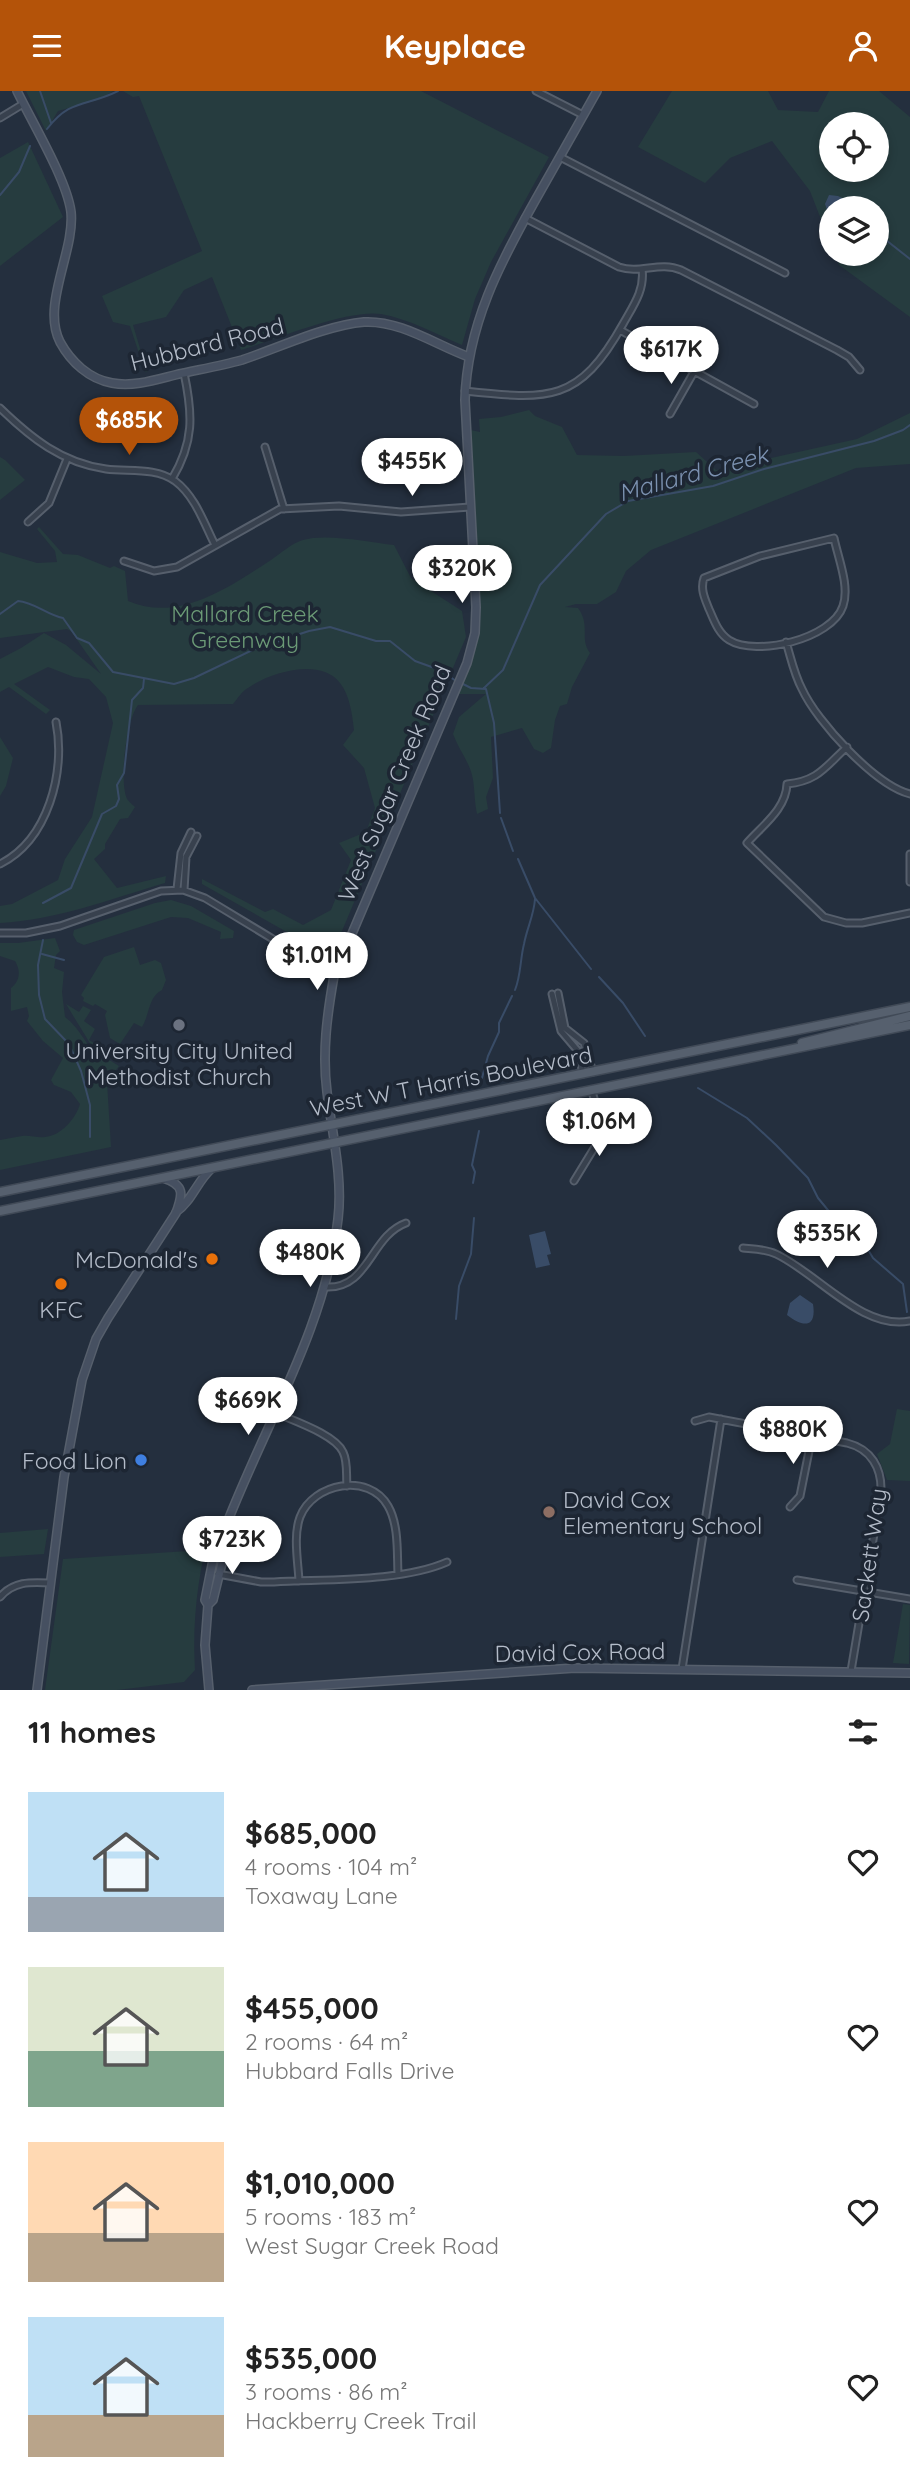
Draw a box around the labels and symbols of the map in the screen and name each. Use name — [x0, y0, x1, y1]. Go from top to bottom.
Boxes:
street label: Hubbard Road — [127, 311, 287, 377]
pin: $617K — [622, 327, 720, 386]
pin: $685K — [80, 397, 178, 457]
water label: Mallard Creek — [615, 438, 773, 507]
pin: $455K — [363, 439, 461, 498]
pin: $320K — [413, 545, 511, 605]
park label: Mallard Creek Greenway — [171, 599, 319, 654]
street label: West Sugar Creek Road — [331, 661, 457, 905]
pin: $1.01M — [260, 933, 374, 992]
marker: University City United Methodist Church — [171, 1017, 187, 1033]
place label: University City United Methodist Church — [65, 1036, 293, 1091]
street label: West W T Harris Boulevard — [307, 1039, 595, 1123]
pin: $1.06M — [542, 1098, 656, 1158]
pin: $535K — [778, 1211, 876, 1270]
pin: $480K — [261, 1229, 359, 1289]
place label: McDonald's — [75, 1245, 198, 1274]
marker: McDonald's — [204, 1251, 220, 1267]
marker: KFC — [53, 1276, 69, 1292]
place label: KFC — [39, 1295, 83, 1324]
pin: $669K — [199, 1377, 297, 1437]
pin: $880K — [744, 1407, 842, 1466]
place label: Food Lion — [22, 1446, 127, 1475]
marker: Food Lion — [133, 1452, 149, 1468]
place label: David Cox Elementary School — [563, 1485, 762, 1540]
street label: Sackett Way — [845, 1486, 893, 1624]
marker: David Cox Elementary School — [541, 1504, 557, 1520]
pin: $723K — [183, 1517, 281, 1576]
street label: David Cox Road — [494, 1636, 666, 1668]

